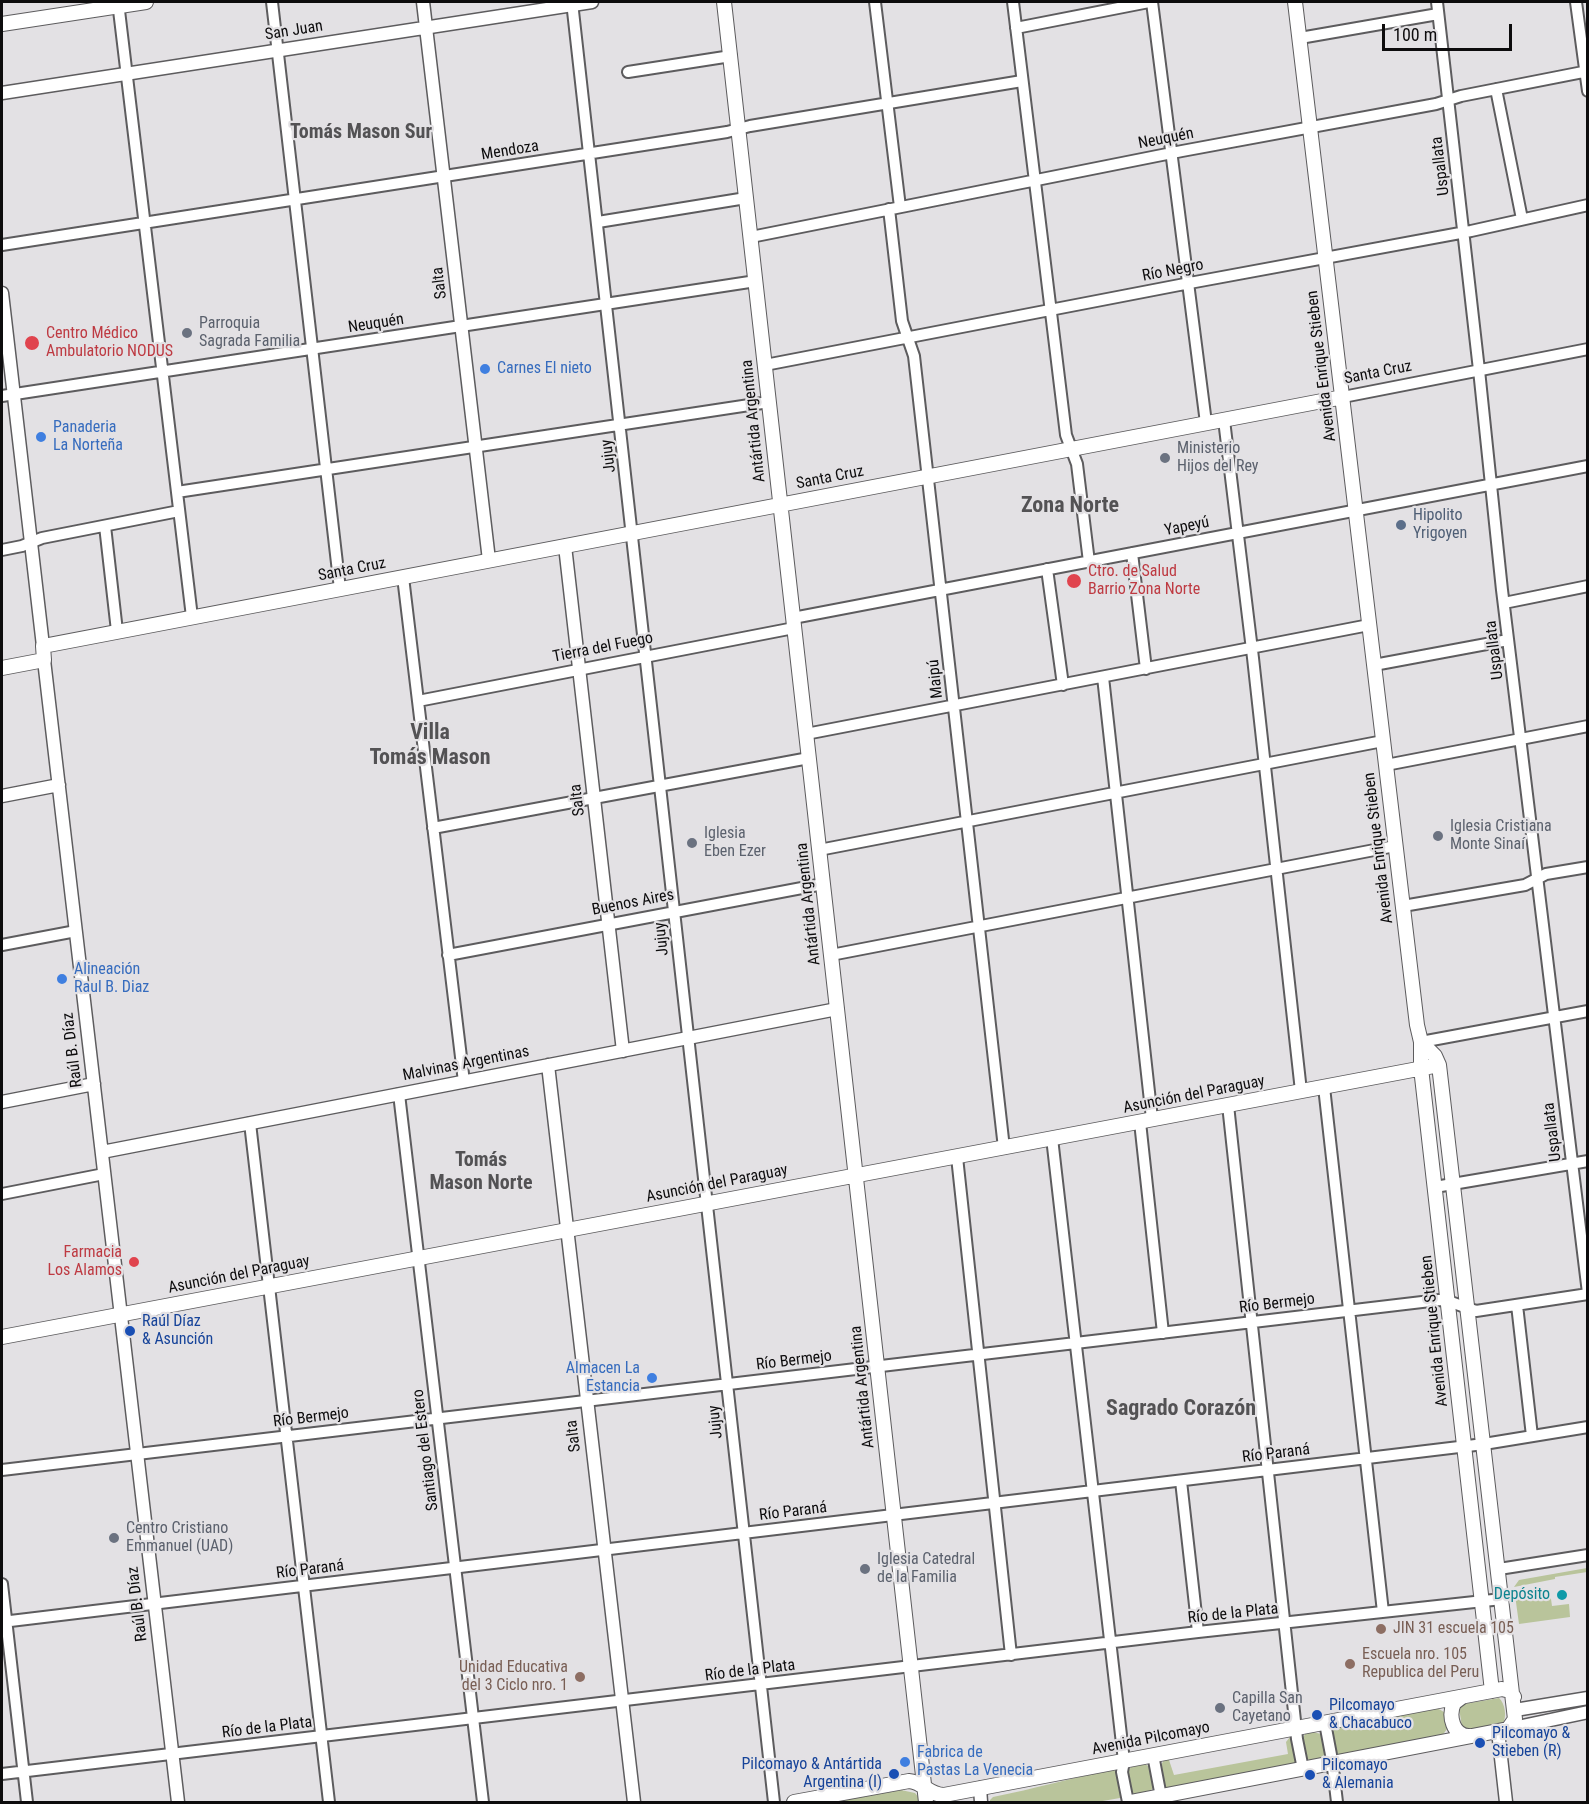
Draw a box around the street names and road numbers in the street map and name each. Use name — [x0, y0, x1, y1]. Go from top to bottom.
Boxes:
street label: San Juan — [264, 17, 324, 45]
street label: Neuquén — [1137, 124, 1195, 154]
street label: Uspallata — [1428, 135, 1454, 197]
street label: Mendoza — [480, 137, 540, 165]
street label: Río Negro — [1141, 256, 1205, 286]
street label: Salta — [429, 266, 451, 300]
street label: Avenida Enrique Stieben — [1303, 289, 1341, 443]
street label: Neuquén — [347, 310, 405, 338]
street label: Santa Cruz — [1343, 357, 1413, 389]
street label: Antártida Argentina — [738, 359, 770, 483]
street label: Jujuy — [597, 438, 621, 474]
street label: Santa Cruz — [795, 462, 865, 494]
street label: Yapeyú — [1163, 513, 1211, 541]
street label: Santa Cruz — [317, 554, 387, 586]
street label: Uspallata — [1482, 619, 1508, 681]
street label: Tierra del Fuego — [551, 629, 655, 667]
street label: Maipú — [924, 659, 948, 699]
street label: Avenida Enrique Stieben — [1360, 771, 1398, 925]
street label: Salta — [567, 783, 589, 817]
street label: Antártida Argentina — [793, 842, 825, 966]
street label: Buenos Aires — [590, 886, 676, 920]
street label: Jujuy — [651, 921, 673, 957]
street label: Raúl B. Díaz — [59, 1011, 87, 1089]
street label: Malvinas Argentinas — [401, 1042, 531, 1086]
street label: Asunción del Paraguay — [1122, 1072, 1266, 1118]
street label: Uspallata — [1540, 1101, 1566, 1163]
street label: Asunción del Paraguay — [645, 1161, 789, 1207]
street label: Asunción del Paraguay — [167, 1252, 311, 1298]
street label: Avenida Enrique Stieben — [1417, 1254, 1453, 1408]
street label: Río Bermejo — [1238, 1290, 1316, 1318]
street label: Antártida Argentina — [847, 1325, 879, 1449]
street label: Río Bermejo — [755, 1347, 833, 1375]
street label: Santiago del Estero — [409, 1388, 443, 1512]
street label: Río Bermejo — [272, 1404, 350, 1432]
street label: Jujuy — [705, 1404, 727, 1440]
street label: Salta — [563, 1419, 585, 1453]
street label: Río Paraná — [1241, 1440, 1311, 1468]
street label: Río Paraná — [758, 1498, 828, 1526]
street label: Río Paraná — [275, 1556, 345, 1584]
street label: Raúl B. Díaz — [124, 1565, 152, 1643]
street label: Río de la Plata — [1187, 1600, 1279, 1628]
street label: Río de la Plata — [704, 1656, 796, 1686]
street label: Río de la Plata — [221, 1713, 313, 1743]
street label: Avenida Pilcomayo — [1090, 1718, 1212, 1760]

